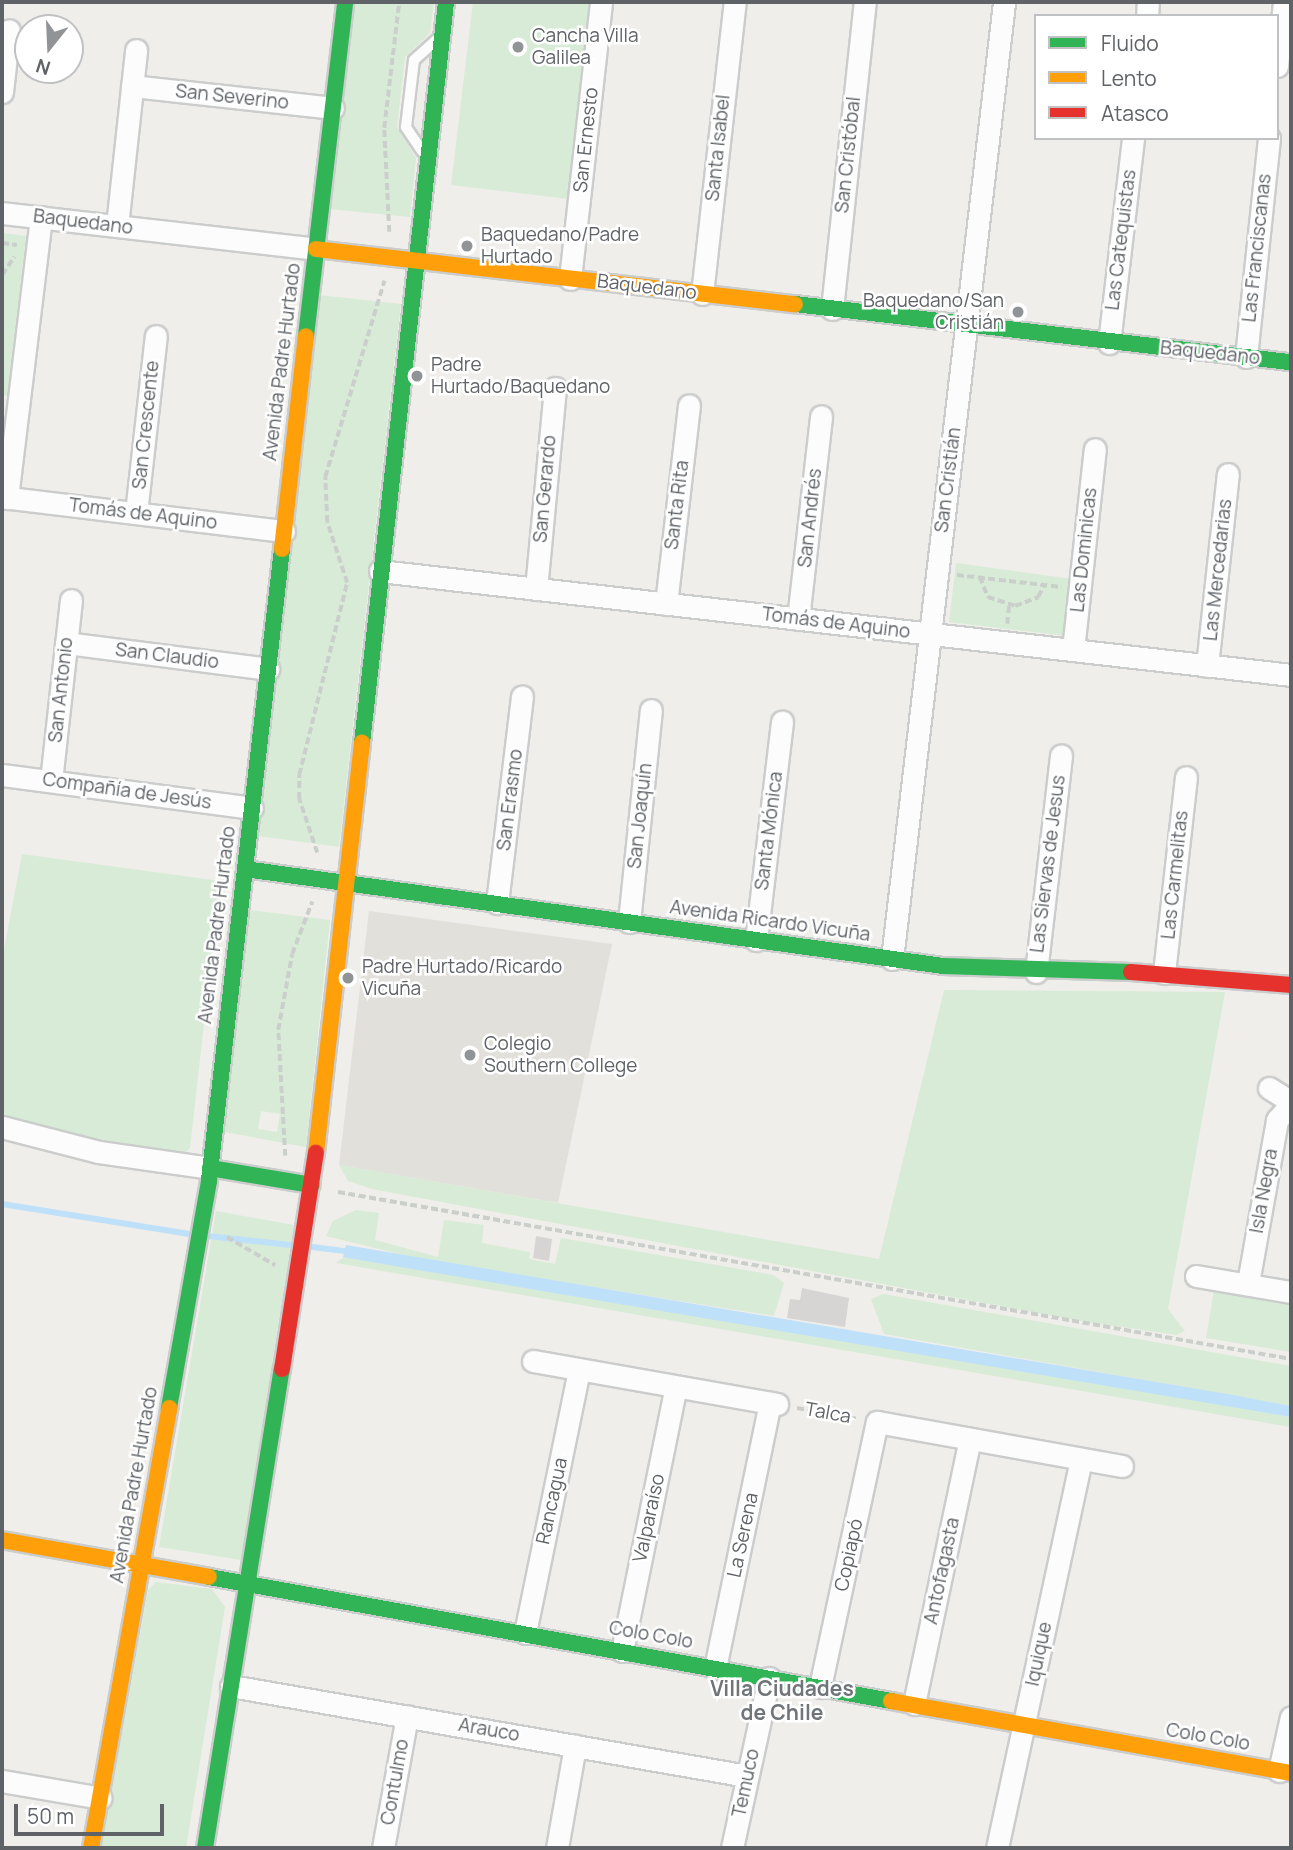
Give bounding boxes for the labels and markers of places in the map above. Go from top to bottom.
place label: Cancha Villa Galilea [532,25,638,69]
marker: Cancha Villa Galilea [510,39,526,55]
place label: Baquedano/Padre Hurtado [481,224,639,268]
marker: Baquedano/Padre Hurtado [459,238,475,254]
place label: Baquedano/San Cristián [863,290,1004,334]
marker: Baquedano/San Cristián [1010,304,1026,320]
place label: Padre Hurtado/Baquedano [431,354,610,398]
marker: Padre Hurtado/Baquedano [409,368,425,384]
place label: Padre Hurtado/Ricardo Vicuña [362,956,562,1000]
marker: Padre Hurtado/Ricardo Vicuña [340,970,356,986]
place label: Colegio Southern College [484,1033,637,1077]
marker: Colegio Southern College [462,1047,478,1063]

